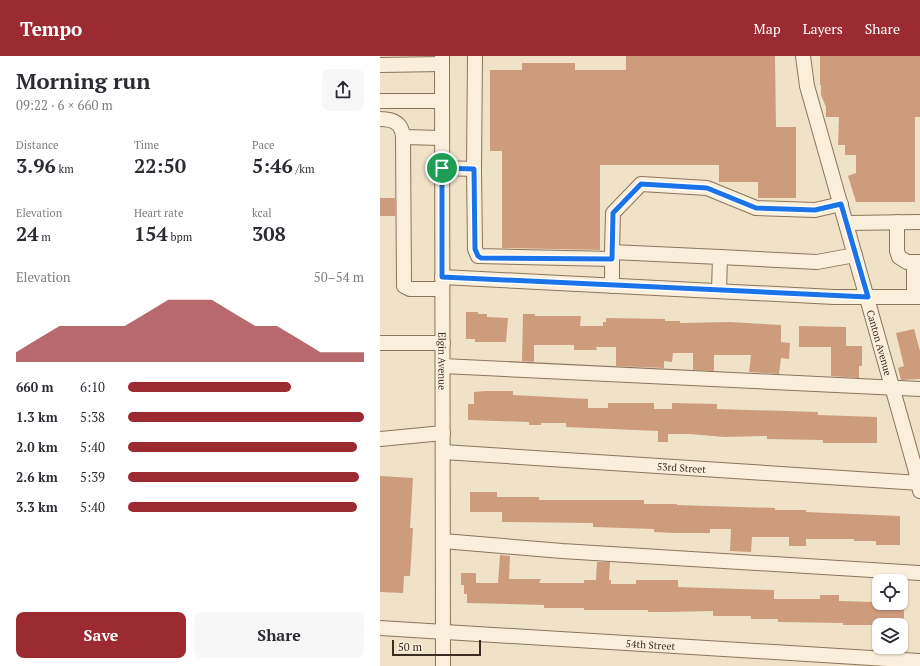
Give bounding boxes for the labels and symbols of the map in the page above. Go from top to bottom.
pin [425,151,459,185]
street label: Canton Avenue [864,308,895,377]
street label: Elgin Avenue [436,332,449,390]
street label: 53rd Street [657,459,707,476]
street label: 54th Street [625,637,676,653]
scale bar [392,638,481,657]

